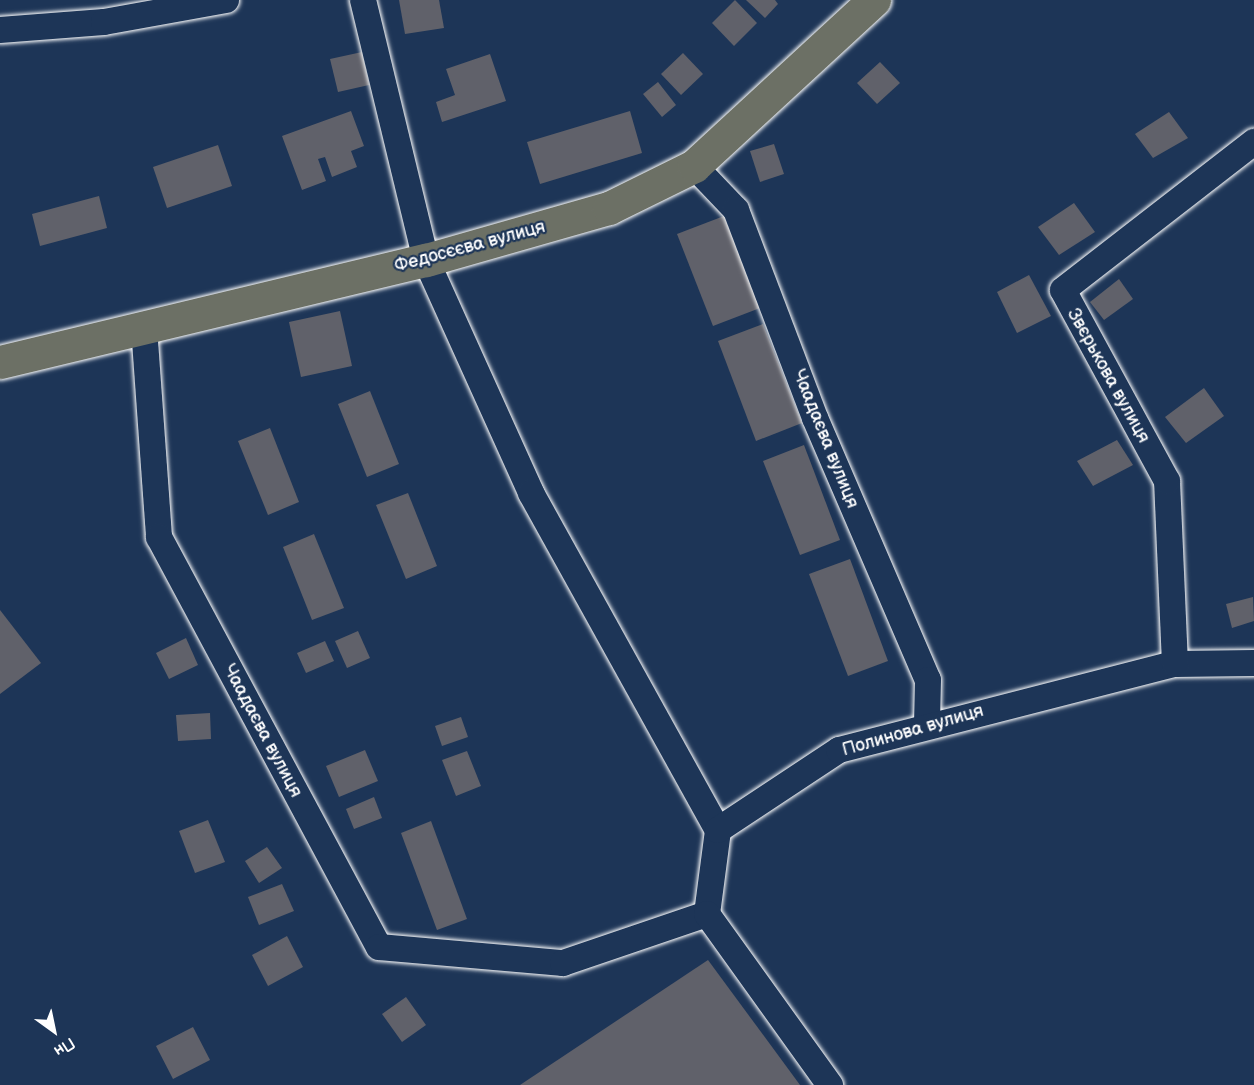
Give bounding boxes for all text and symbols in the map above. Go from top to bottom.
street label: Федосєєва вулиця [392,216,548,278]
street label: Звєрькова вулиця [1062,305,1154,447]
street label: Чаадаєва вулиця [787,366,863,512]
street label: Чаадаєва вулиця [218,661,306,801]
street label: Полинова вулиця [840,700,986,762]
north arrow [24,1001,84,1061]
text: Пн [50,1033,78,1060]

